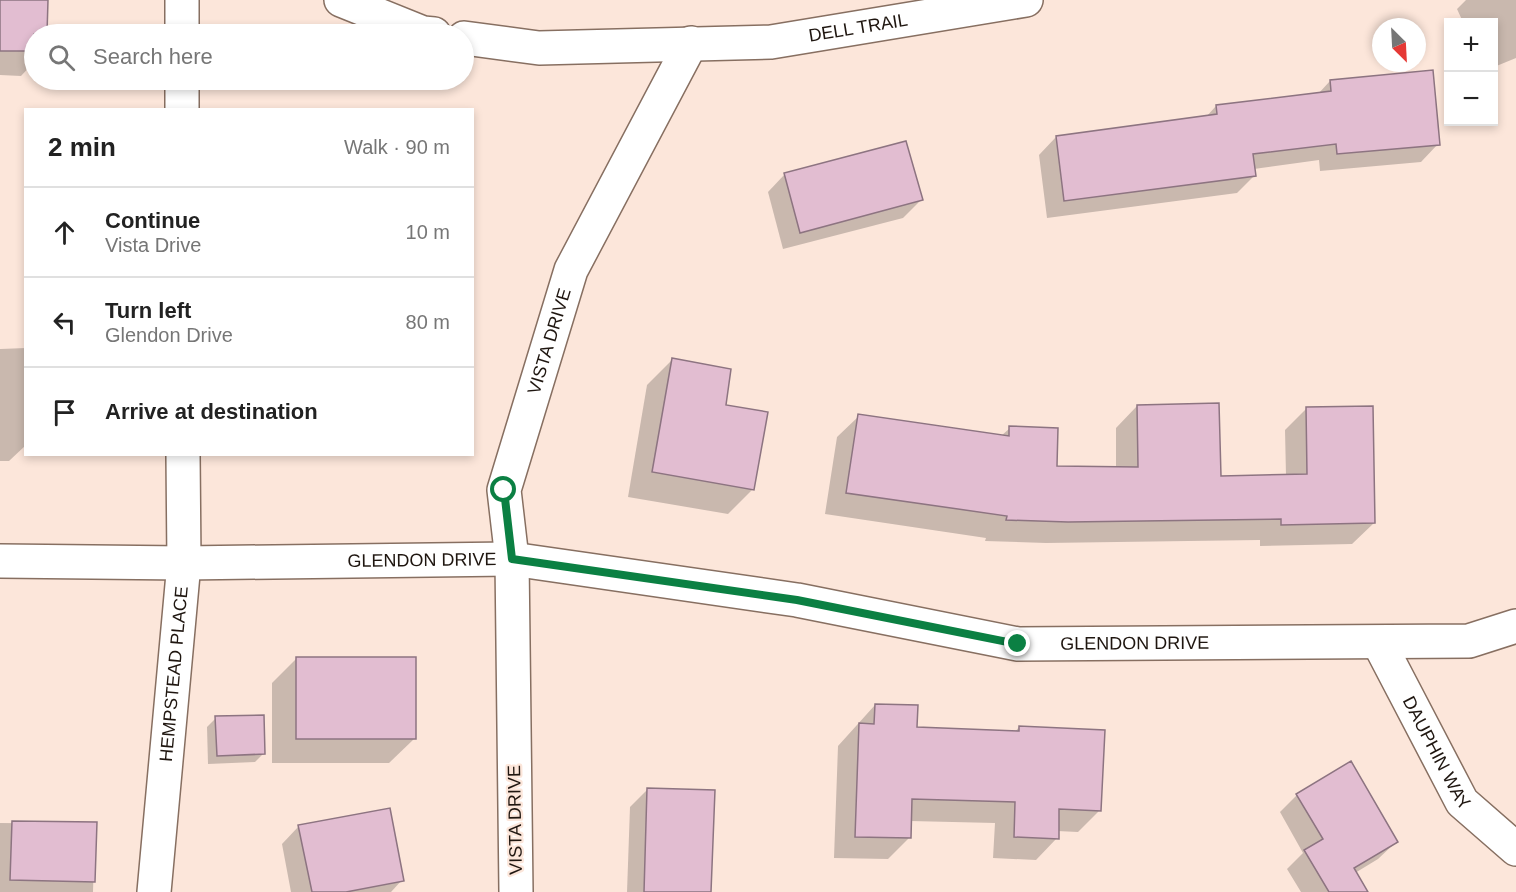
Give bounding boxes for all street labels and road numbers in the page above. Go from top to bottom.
street label: DELL TRAIL [807,10,909,46]
street label: VISTA DRIVE [524,286,575,397]
street label: GLENDON DRIVE [347,549,497,571]
street label: HEMPSTEAD PLACE [156,585,192,763]
street label: GLENDON DRIVE [1060,633,1209,654]
street label: DAUPHIN WAY [1399,693,1474,814]
street label: VISTA DRIVE [504,765,526,875]

